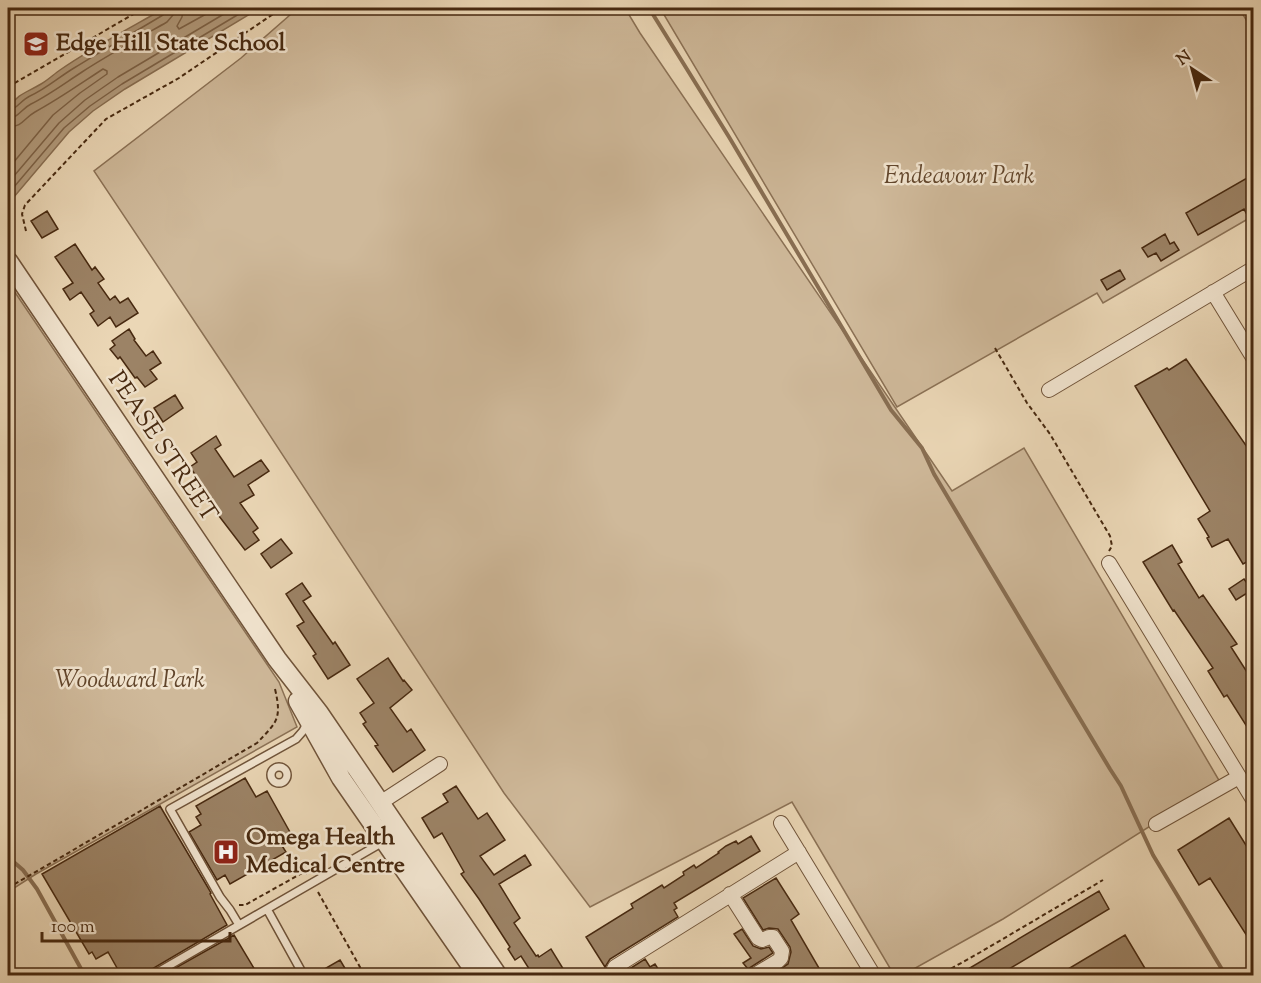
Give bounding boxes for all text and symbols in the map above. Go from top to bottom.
place label: Edge Hill State School [56,27,286,61]
school or university icon: Edge Hill State School [21,29,51,59]
north arrow [1162,39,1222,99]
text: N [1173,46,1197,72]
park label: Endeavour Park [884,160,1034,194]
street label: PEASE STREET [99,365,225,529]
park label: Woodward Park [55,664,205,698]
place label: Omega Health Medical Centre [246,821,405,883]
hospital icon: Omega Health Medical Centre [211,837,241,867]
scale bar [42,905,230,943]
text: 100 m [51,915,95,941]

